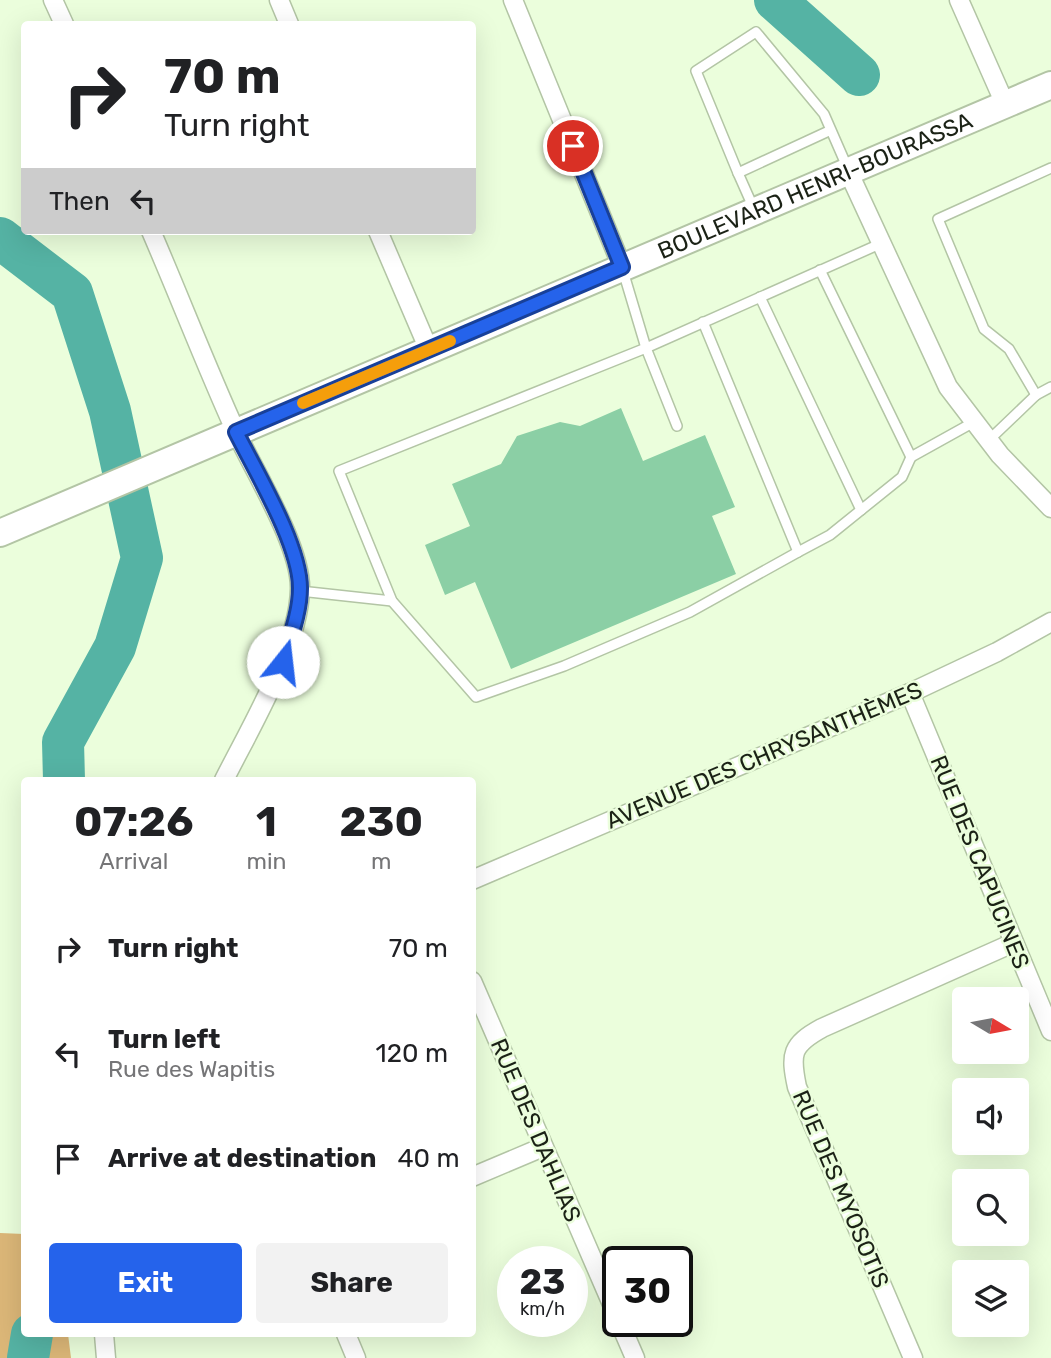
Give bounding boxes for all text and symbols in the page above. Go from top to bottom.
text: 70 m [164,47,281,105]
icon: right [49,49,140,140]
text: Turn right [164,106,309,144]
street label: BOULEVARD HENRI-BOURASSA [653,106,977,265]
pin [543,116,603,176]
icon: arrive [554,127,592,165]
icon: left [124,182,162,220]
text: Then [49,186,110,217]
position arrow [246,625,320,699]
street label: AVENUE DES CHRYSANTHÈMES [602,676,926,834]
street label: RUE DES CAPUCINES [924,751,1036,973]
text: 07:26 [74,797,194,847]
text: 1 [256,797,277,847]
text: 230 [339,797,423,847]
text: Arrival [99,847,168,875]
text: min [247,847,286,875]
text: m [371,847,391,875]
icon: right [49,930,87,968]
text: Turn right [108,933,238,964]
text: 70 m [389,933,448,964]
north arrow [952,987,1029,1064]
map controls [952,987,1029,1337]
text: Turn left [108,1024,220,1055]
street label: RUE DES DAHLIAS [485,1034,587,1226]
icon: left [49,1035,87,1073]
text: 120 m [376,1038,448,1069]
text: Rue des Wapitis [108,1055,275,1083]
button: sound [952,1078,1029,1155]
street label: RUE DES MYOSOTIS [787,1086,895,1292]
icon: arrive [49,1140,87,1178]
text: Arrive at destination [108,1143,376,1174]
text: 40 m [397,1143,460,1174]
button: search [952,1169,1029,1246]
button: Exit [49,1243,242,1323]
button: Share [256,1243,448,1323]
speed limit sign: 30 [602,1246,693,1337]
button: layers [952,1260,1029,1337]
text: 23 [520,1261,565,1303]
text: km/h [520,1298,565,1320]

